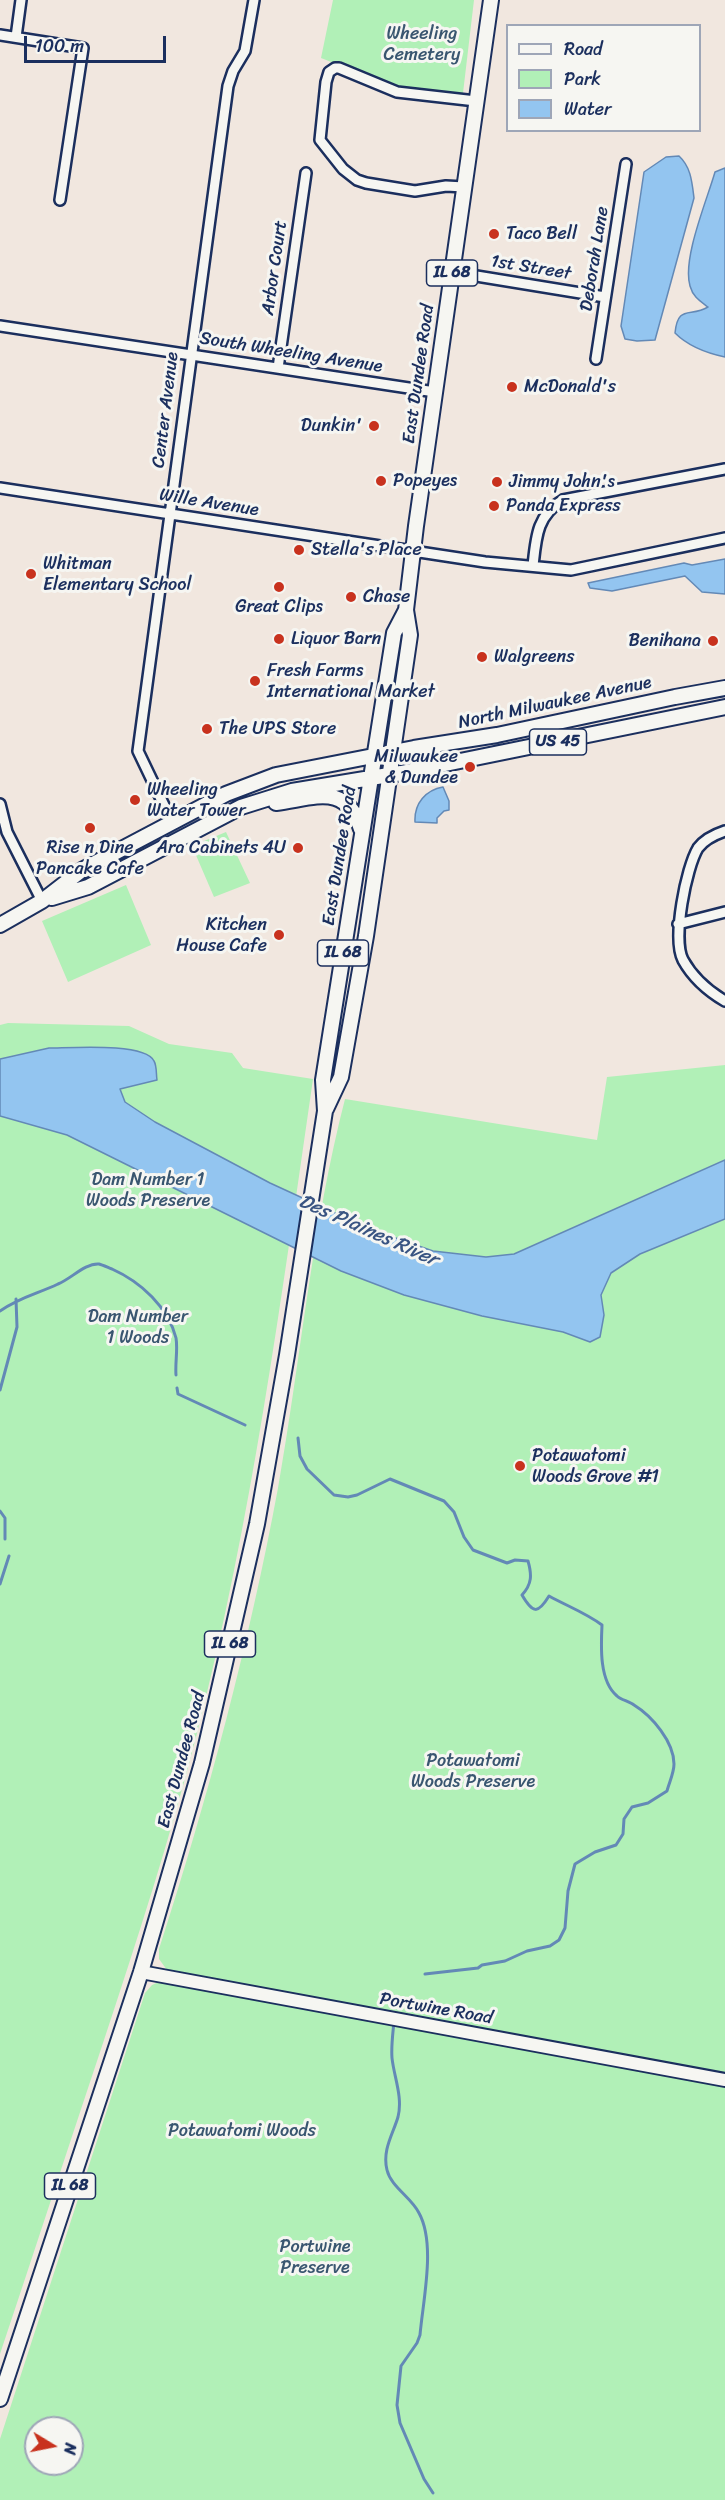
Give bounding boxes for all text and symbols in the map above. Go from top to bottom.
park label: Wheeling Cemetery [384,23,460,66]
scale bar [27,24,170,62]
legend [506,24,701,132]
text: 100 m [35,30,84,62]
text: Road [564,33,603,65]
text: Park [564,63,601,95]
text: Water [564,93,611,125]
street label: Deborah Lane [576,205,614,313]
street label: Arbor Court [258,219,292,317]
place label: Taco Bell [506,223,577,245]
marker: Taco Bell [487,227,501,241]
street label: 1st Street [489,251,573,285]
road number: IL 68 [426,260,478,286]
street label: East Dundee Road [399,303,439,445]
street label: South Wheeling Avenue [198,328,384,378]
street label: Center Avenue [148,351,184,469]
place label: McDonald's [524,376,616,398]
marker: McDonald's [505,380,519,394]
place label: Dunkin' [301,415,362,437]
marker: Dunkin' [367,419,381,433]
place label: Popeyes [393,470,457,492]
place label: Jimmy John's [509,471,615,493]
marker: Popeyes [374,474,388,488]
marker: Jimmy John's [490,475,504,489]
street label: Wille Avenue [158,484,260,522]
place label: Panda Express [506,495,621,517]
marker: Panda Express [487,499,501,513]
place label: Stella's Place [311,539,422,561]
marker: Stella's Place [292,543,306,557]
place label: Whitman Elementary School [43,553,192,596]
marker: Whitman Elementary School [24,567,38,581]
marker: Great Clips [272,580,286,594]
place label: Chase [363,586,410,608]
marker: Chase [344,590,358,604]
place label: Great Clips [235,596,323,618]
place label: Liquor Barn [291,628,381,650]
place label: Benihana [628,630,701,652]
marker: Liquor Barn [272,632,286,646]
marker: Benihana [706,634,720,648]
place label: Walgreens [494,646,574,668]
marker: Walgreens [475,650,489,664]
place label: Fresh Farms International Market [267,660,435,702]
street label: North Milwaukee Avenue [456,672,654,734]
marker: Fresh Farms International Market [248,674,262,688]
place label: The UPS Store [219,718,336,740]
marker: The UPS Store [200,722,214,736]
road number: US 45 [530,729,586,755]
place label: Milwaukee & Dundee [374,746,458,789]
marker: Milwaukee & Dundee [463,760,477,774]
place label: Wheeling Water Tower [147,779,246,822]
street label: East Dundee Road [318,785,362,927]
marker: Wheeling Water Tower [128,793,142,807]
marker: Rise n Dine Pancake Cafe [83,821,97,835]
place label: Rise n Dine Pancake Cafe [36,837,144,880]
place label: Ara Cabinets 4U [156,837,286,859]
marker: Ara Cabinets 4U [291,841,305,855]
place label: Kitchen House Cafe [176,914,267,956]
marker: Kitchen House Cafe [272,928,286,942]
road number: IL 68 [318,940,368,966]
park label: Dam Number 1 Woods Preserve [86,1169,210,1212]
water label: Des Plaines River [295,1190,441,1272]
park label: Dam Number 1 Woods [88,1306,188,1348]
place label: Potawatomi Woods Grove #1 [532,1445,659,1488]
marker: Potawatomi Woods Grove #1 [513,1459,527,1473]
road number: IL 68 [204,1631,256,1657]
street label: East Dundee Road [153,1689,211,1831]
park label: Potawatomi Woods Preserve [411,1750,535,1792]
street label: Portwine Road [378,1988,494,2030]
park label: Potawatomi Woods [168,2120,316,2142]
road number: IL 68 [44,2173,96,2199]
park label: Portwine Preserve [279,2236,351,2278]
north arrow [24,2416,84,2476]
text: N [55,2441,85,2457]

